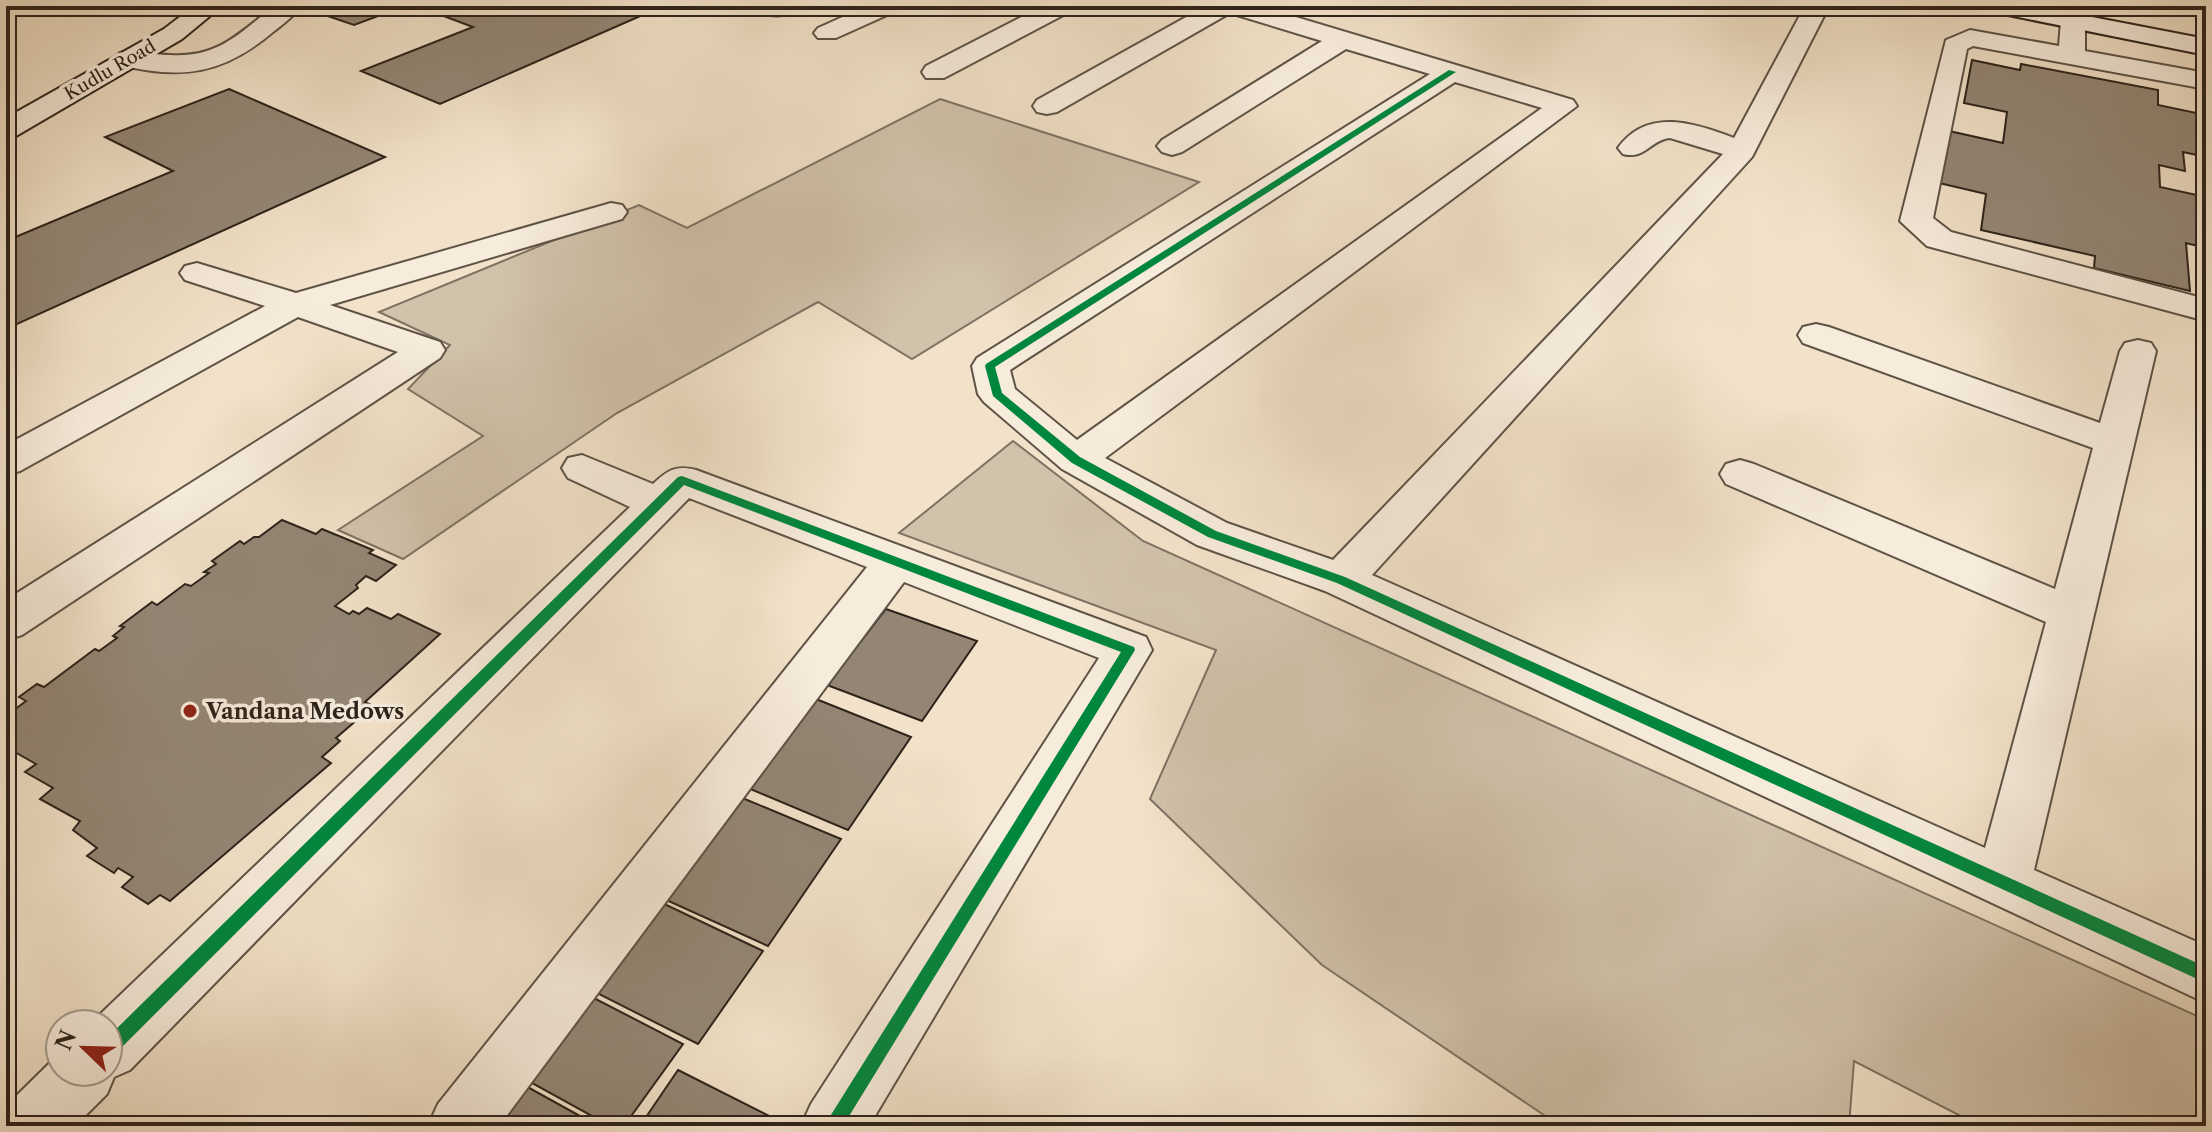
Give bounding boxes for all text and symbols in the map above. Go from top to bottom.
street label: Kudlu Road [60,35,160,105]
place label: Vandana Medows [205,698,404,725]
marker: Vandana Medows [181,702,199,720]
north arrow [44,1008,124,1088]
text: N [50,1026,82,1054]

